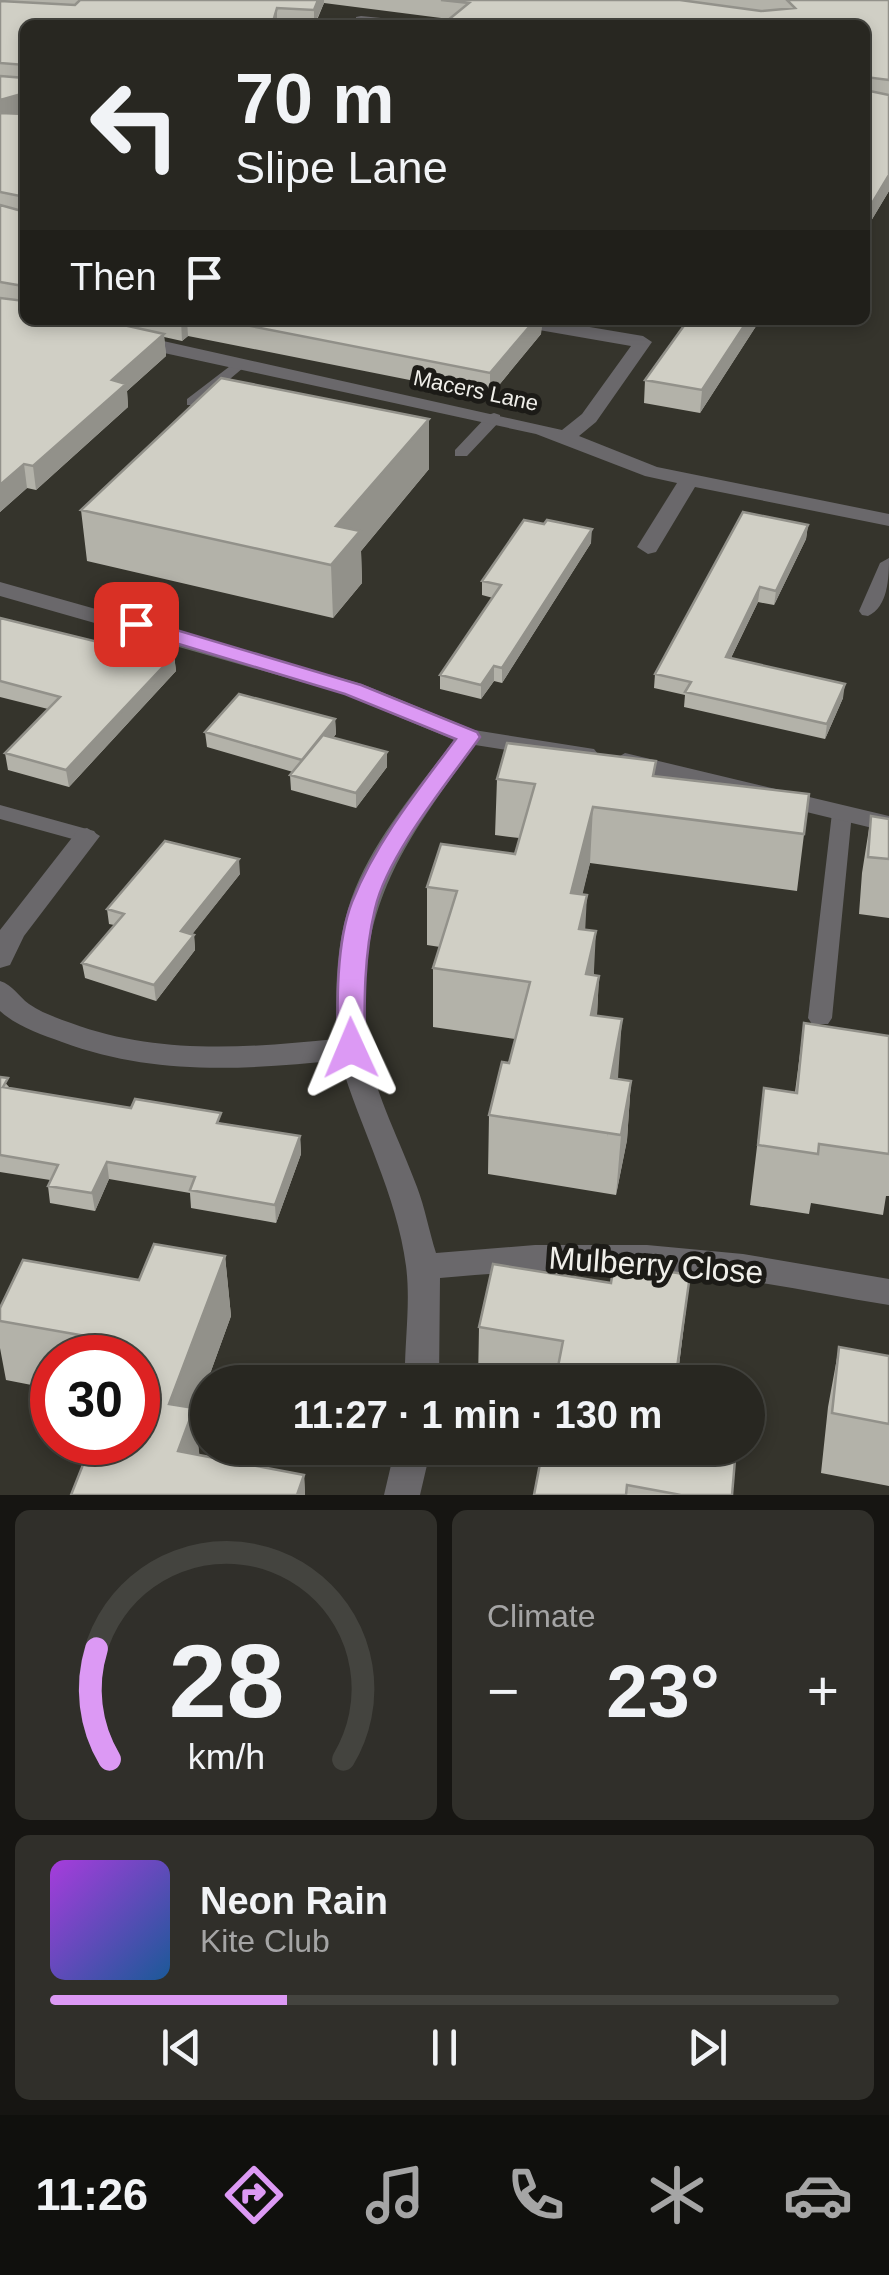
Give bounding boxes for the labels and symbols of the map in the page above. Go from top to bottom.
street label: Macers Lane [411,365,541,416]
pin [94,582,179,667]
position arrow [299,996,403,1100]
street label: Mulberry Close [547,1240,765,1290]
speed limit sign: 30 [30,1335,160,1465]

